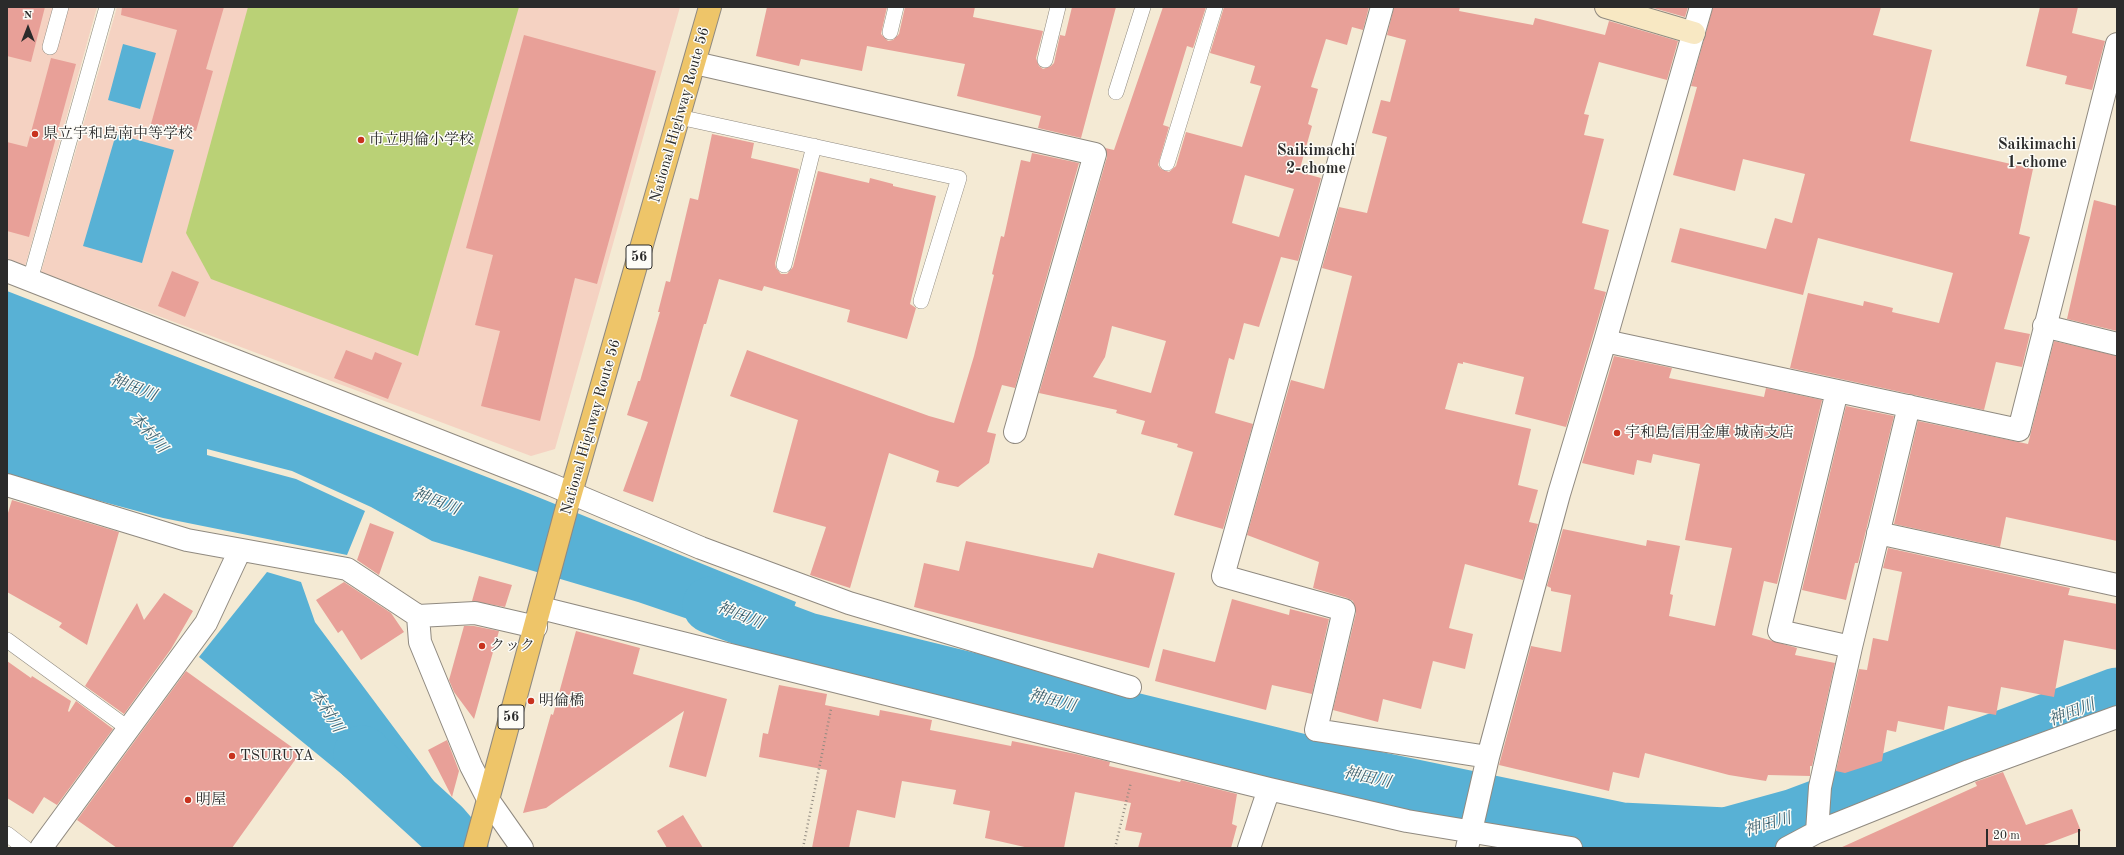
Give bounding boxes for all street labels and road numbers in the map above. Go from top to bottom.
street label: National Highway Route 56 [646,25,714,205]
road number: 56 [626,245,652,269]
street label: National Highway Route 56 [557,337,625,517]
road number: 56 [498,705,524,729]

